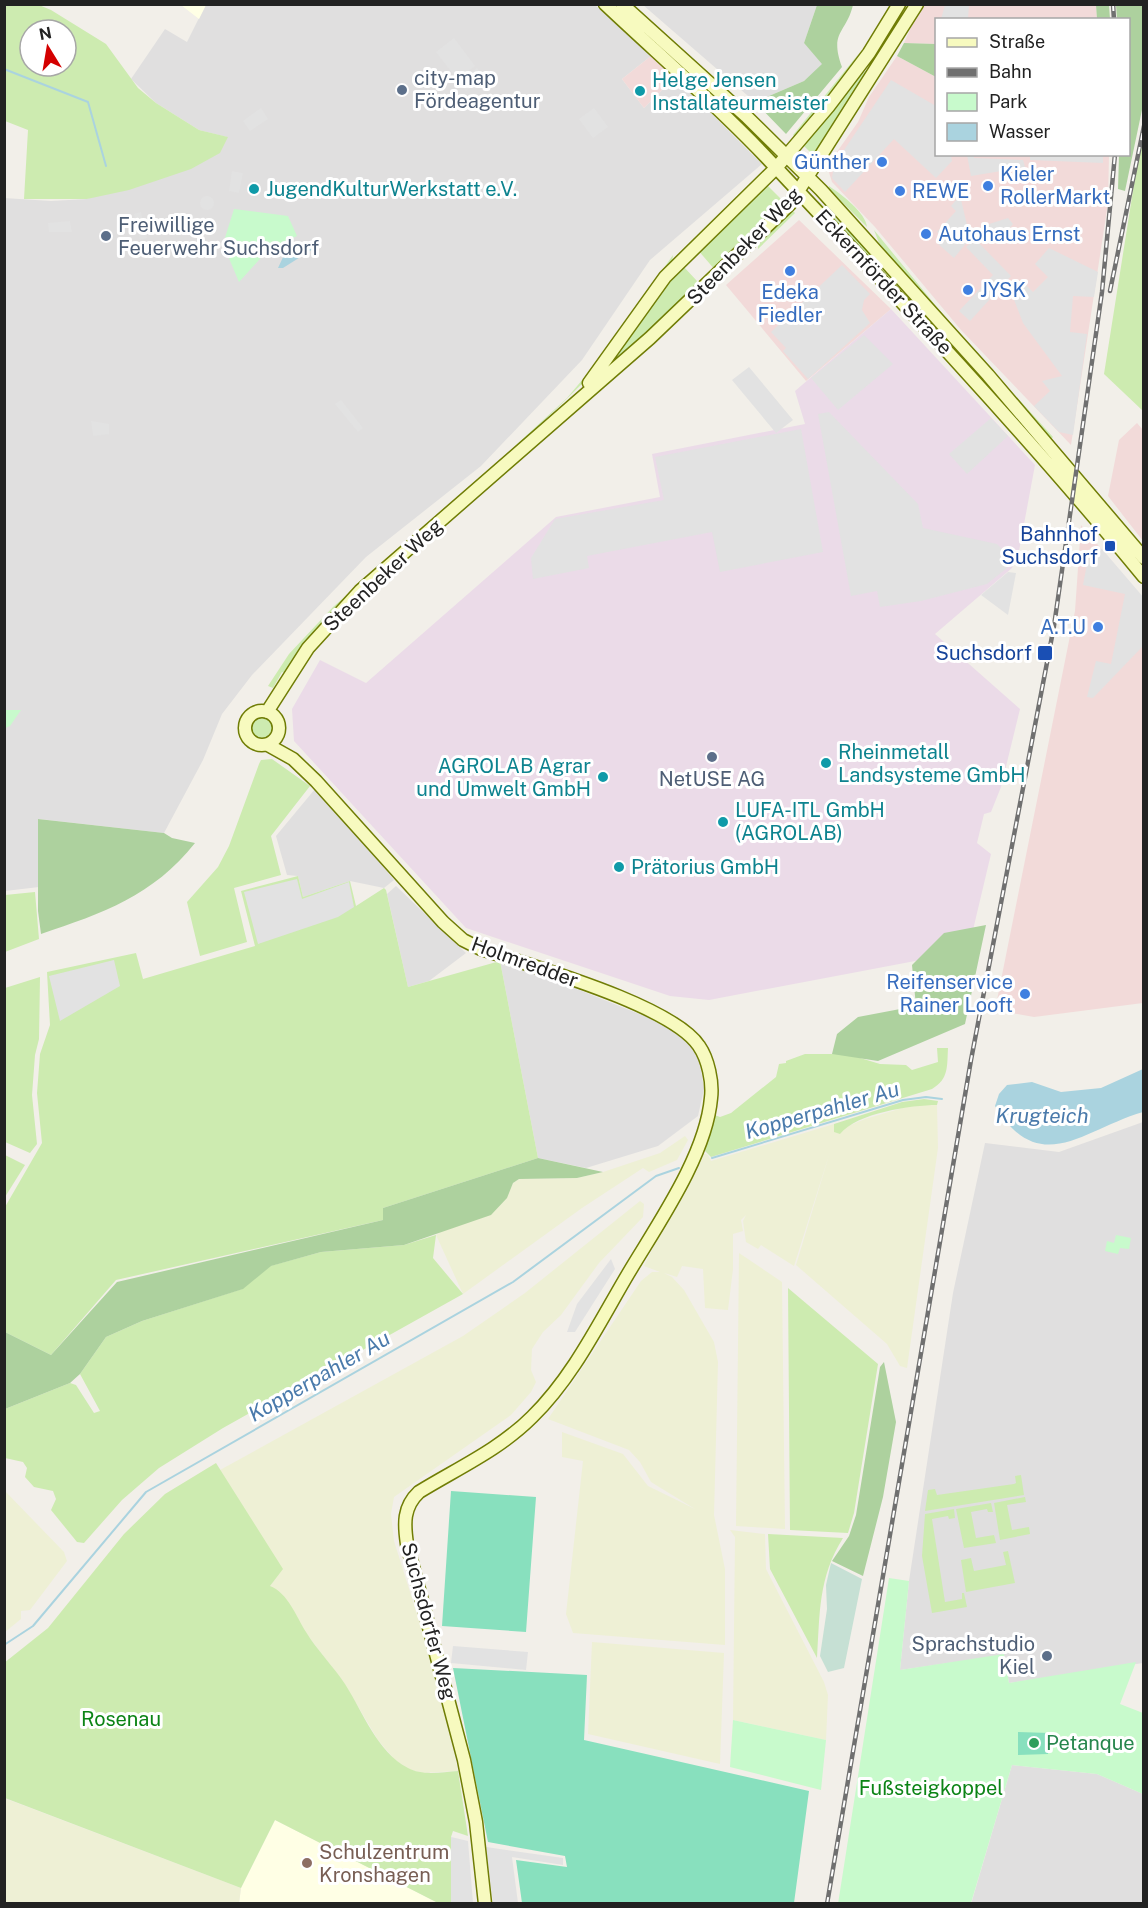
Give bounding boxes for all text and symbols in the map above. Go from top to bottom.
north arrow [18,18,78,78]
legend [935,18,1130,156]
text: N [37,23,53,44]
text: Straße [989,31,1045,52]
text: Bahn [989,61,1032,82]
place label: city-map Fördeagentur [414,66,541,113]
place label: Helge Jensen Installateurmeister [652,68,829,115]
marker: city-map Fördeagentur [395,83,409,97]
marker: Helge Jensen Installateurmeister [633,84,647,98]
text: Park [989,91,1027,112]
text: Wasser [989,121,1051,142]
place label: Günther [794,150,870,174]
marker: Günther [875,155,889,169]
place label: Kieler RollerMarkt [1000,162,1110,209]
place label: JugendKulturWerkstatt e.V. [266,177,517,201]
place label: REWE [912,179,970,203]
marker: Kieler RollerMarkt [981,179,995,193]
marker: JugendKulturWerkstatt e.V. [247,182,261,196]
street label: Steenbeker Weg [682,182,806,310]
marker: REWE [893,184,907,198]
street label: Eckernförder Straße [811,205,957,359]
place label: Freiwillige Feuerwehr Suchsdorf [118,213,319,260]
place label: Autohaus Ernst [938,222,1081,246]
marker: Autohaus Ernst [919,227,933,241]
marker: Freiwillige Feuerwehr Suchsdorf [99,229,113,243]
marker: Edeka Fiedler [783,264,797,278]
place label: JYSK [980,278,1026,302]
place label: Edeka Fiedler [758,280,823,327]
marker: JYSK [961,283,975,297]
street label: Steenbeker Weg [318,514,448,636]
place label: Bahnhof Suchsdorf [1002,522,1098,569]
marker: Bahnhof Suchsdorf [1103,539,1117,553]
place label: A.T.U [1040,615,1086,639]
marker: A.T.U [1091,620,1105,634]
place label: Suchsdorf [936,641,1032,665]
marker: Suchsdorf [1036,644,1054,662]
place label: Rheinmetall Landsysteme GmbH [838,740,1026,787]
marker: NetUSE AG [705,750,719,764]
place label: AGROLAB Agrar und Umwelt GmbH [416,754,591,801]
marker: Rheinmetall Landsysteme GmbH [819,756,833,770]
place label: NetUSE AG [659,767,765,791]
marker: AGROLAB Agrar und Umwelt GmbH [596,770,610,784]
place label: LUFA-ITL GmbH (AGROLAB) [735,798,885,845]
marker: LUFA-ITL GmbH (AGROLAB) [716,815,730,829]
place label: Prätorius GmbH [631,855,779,879]
marker: Prätorius GmbH [612,860,626,874]
street label: Holmredder [468,932,582,992]
place label: Reifenservice Rainer Looft [886,970,1013,1017]
marker: Reifenservice Rainer Looft [1018,987,1032,1001]
water label: Kopperpahler Au [742,1076,902,1144]
water label: Krugteich [995,1103,1089,1128]
water label: Kopperpahler Au [244,1325,394,1427]
street label: Suchsdorfer Weg [396,1540,462,1702]
place label: Sprachstudio Kiel [912,1632,1035,1679]
marker: Sprachstudio Kiel [1040,1649,1054,1663]
park label: Rosenau [81,1707,161,1731]
place label: Petanque [1046,1731,1135,1755]
marker: Petanque [1027,1736,1041,1750]
park label: Fußsteigkoppel [859,1776,1003,1800]
place label: Schulzentrum Kronshagen [319,1840,449,1887]
marker: Schulzentrum Kronshagen [300,1856,314,1870]

